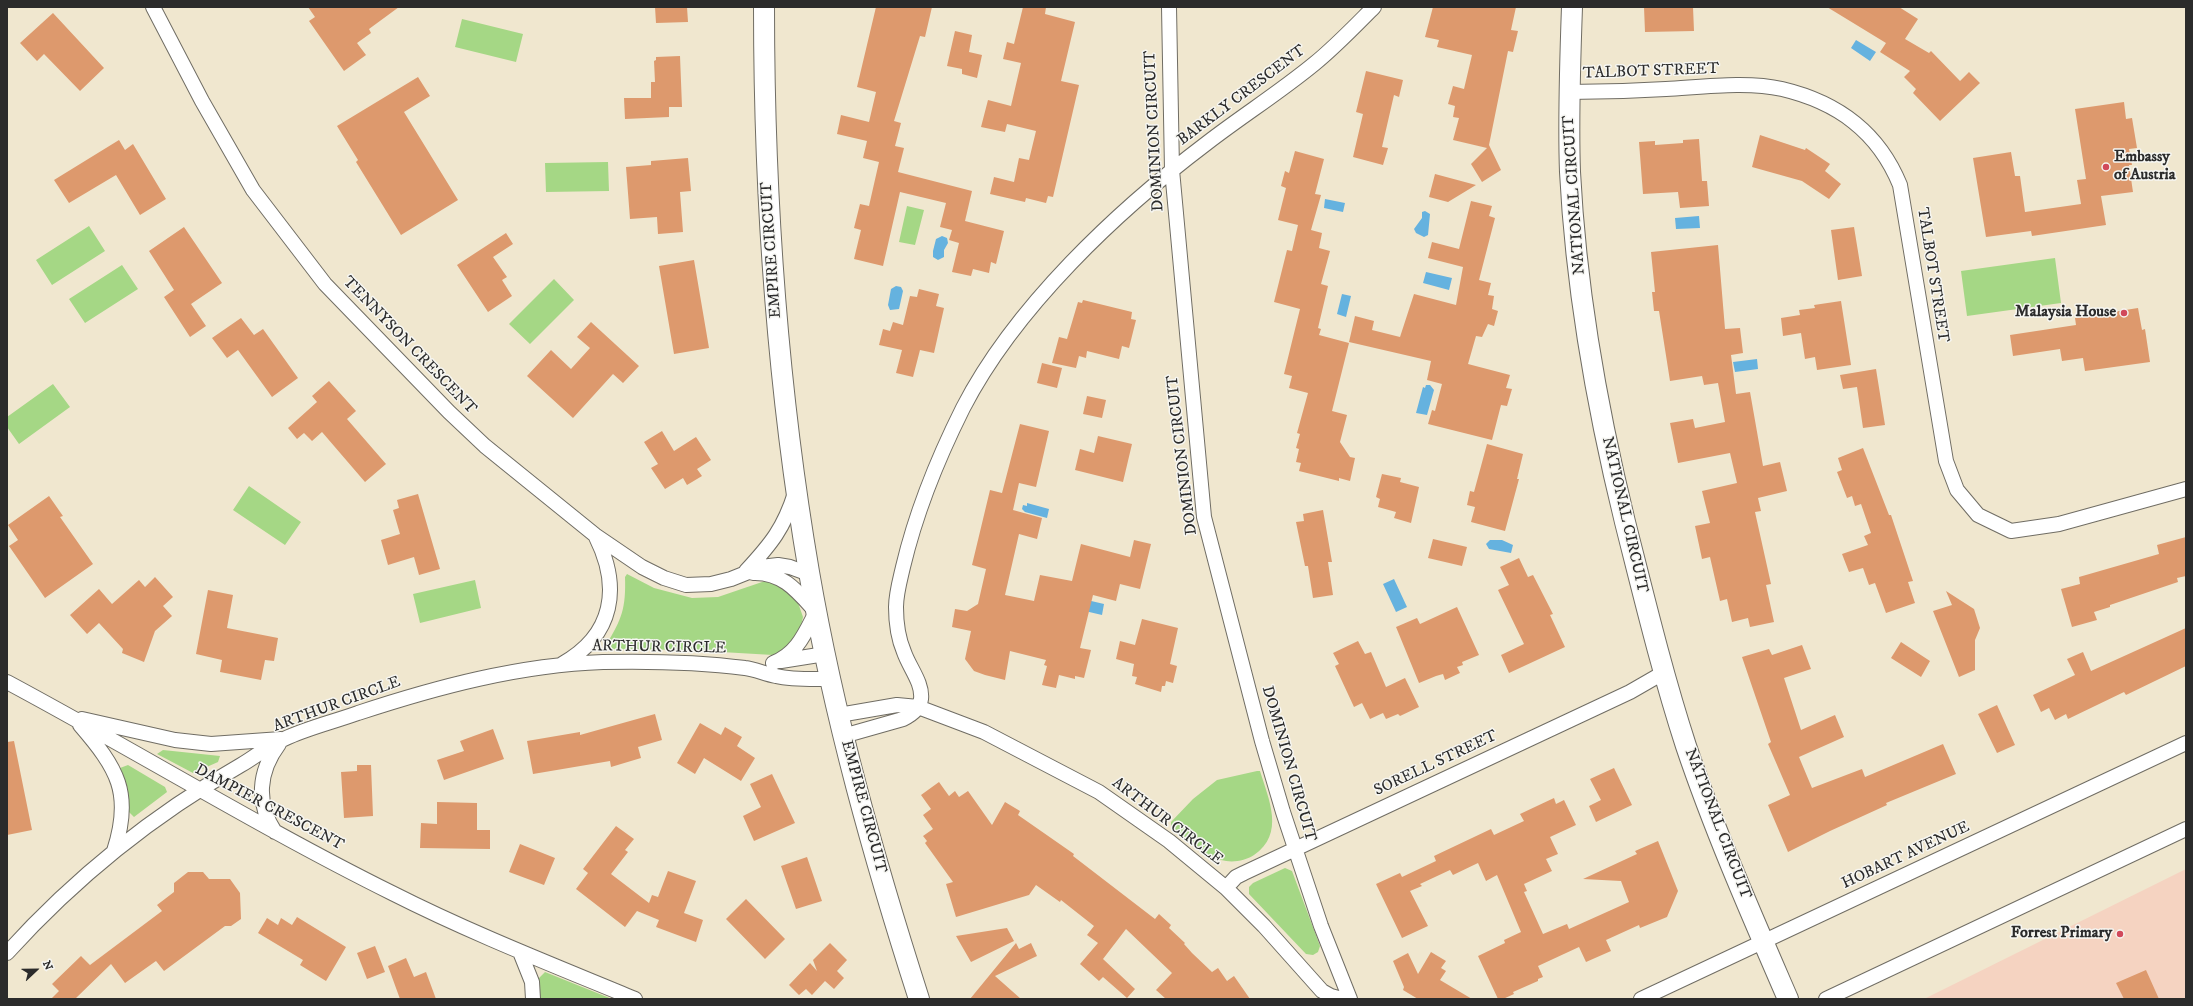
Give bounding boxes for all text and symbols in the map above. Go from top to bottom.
street label: BARKLY CRESCENT [1174,42,1310,150]
street label: DOMINION CIRCUIT [1141,50,1169,212]
street label: TALBOT STREET [1583,60,1719,84]
street label: NATIONAL CIRCUIT [1560,115,1590,275]
place label: Embassy of Austria [2114,148,2176,186]
marker: Embassy of Austria [2101,162,2111,172]
street label: EMPIRE CIRCUIT [758,181,786,319]
street label: TALBOT STREET [1912,206,1952,344]
street label: TENNYSON CRESCENT [338,273,480,419]
place label: Malaysia House [2015,303,2116,323]
marker: Malaysia House [2119,308,2129,318]
street label: DOMINION CIRCUIT [1164,374,1202,536]
street label: NATIONAL CIRCUIT [1597,435,1651,595]
street label: ARTHUR CIRCLE [592,637,726,659]
street label: ARTHUR CIRCLE [271,673,403,737]
street label: DOMINION CIRCUIT [1257,684,1319,844]
street label: SORELL STREET [1371,727,1501,801]
street label: EMPIRE CIRCUIT [836,738,890,876]
street label: NATIONAL CIRCUIT [1679,746,1755,902]
street label: DAMPIER CRESCENT [191,761,347,855]
street label: ARTHUR CIRCLE [1108,774,1226,870]
street label: HOBART AVENUE [1839,818,1973,894]
place label: Forrest Primary [2011,924,2112,944]
marker: Forrest Primary [2115,929,2125,939]
north arrow [16,950,56,990]
text: N [39,959,55,972]

